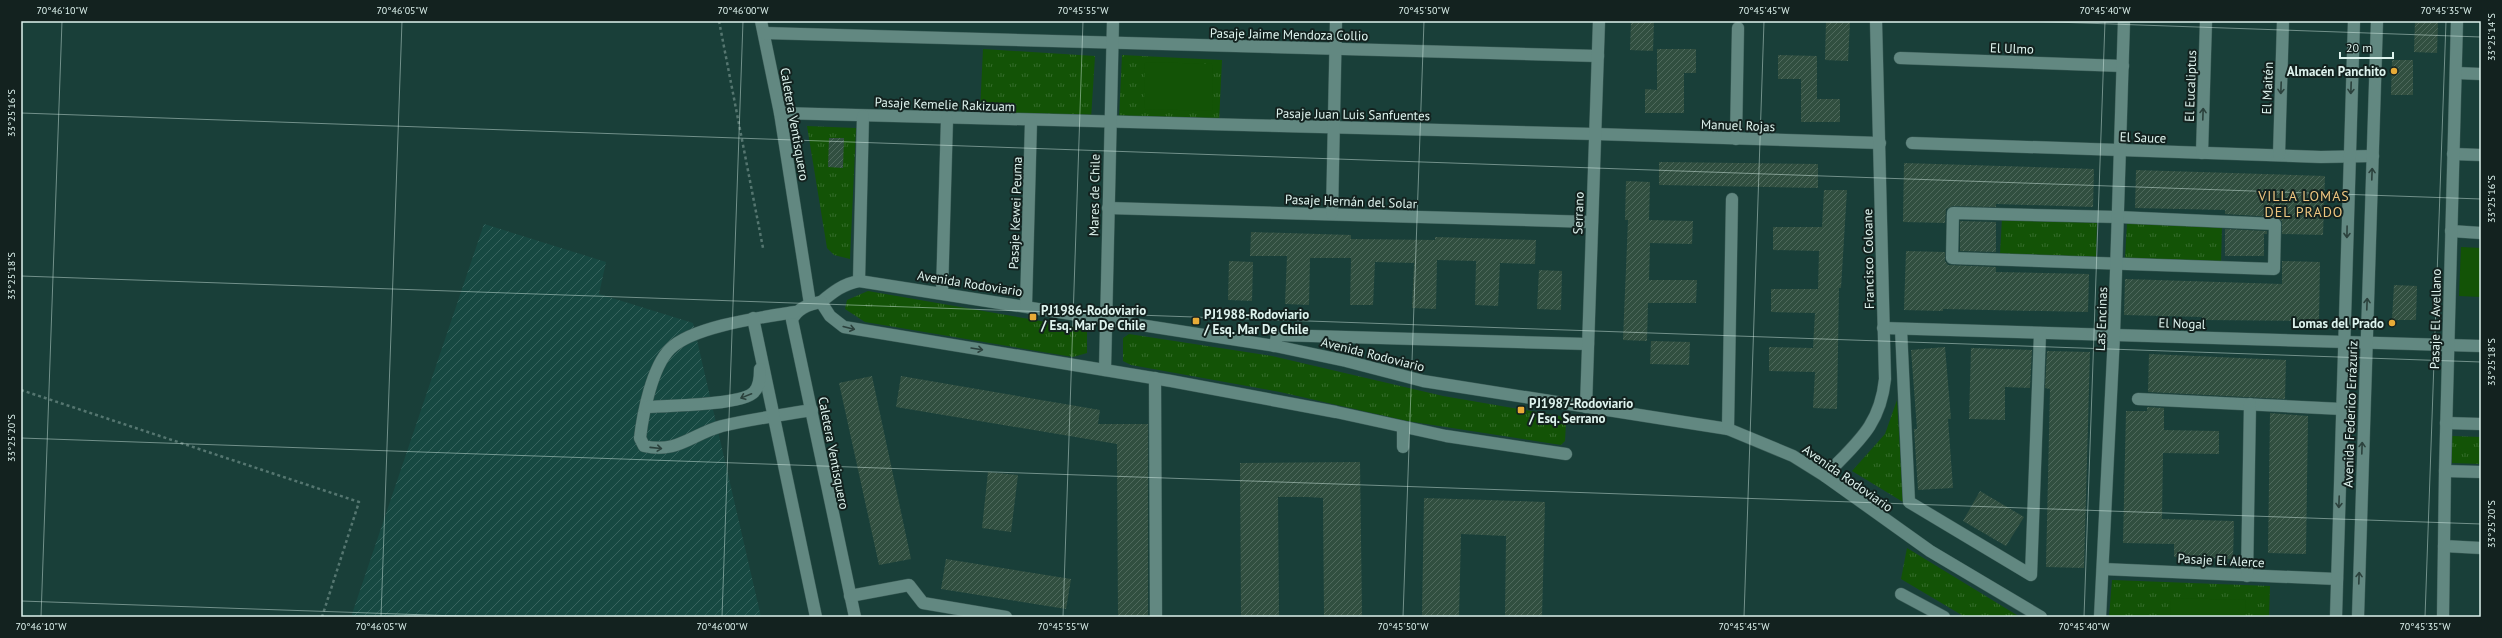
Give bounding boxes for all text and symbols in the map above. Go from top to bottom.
text: 70°46'10"W [36,4,88,17]
text: 70°46'05"W [376,4,428,17]
text: 70°46'00"W [717,4,769,17]
text: 70°45'55"W [1057,4,1109,17]
text: 70°45'50"W [1398,4,1450,17]
text: 70°45'45"W [1738,4,1790,17]
text: 70°45'40"W [2079,4,2131,17]
text: 70°45'35"W [2420,4,2472,17]
text: 33°25'14"S [2485,13,2498,61]
street label: Pasaje Jaime Mendoza Collio [1210,25,1368,44]
scale bar [2340,34,2393,60]
street label: El Ulmo [1990,39,2034,58]
text: 20 m [2346,40,2372,55]
street label: El Eucaliptus [2181,50,2200,122]
street label: El Maitén [2258,62,2277,115]
place label: Almacén Panchito [2287,63,2386,80]
street label: Caletera Ventisquero [776,66,813,182]
marker: Almacén Panchito [2389,66,2399,76]
one-way arrow [2278,81,2285,94]
one-way arrow [2348,81,2355,94]
text: 33°25'16"S [5,89,18,137]
street label: Pasaje Kemelie Rakizuam [874,94,1016,115]
street label: Pasaje Juan Luis Sanfuentes [1276,105,1430,124]
one-way arrow [2199,108,2207,121]
street label: Manuel Rojas [1701,116,1775,135]
street label: El Sauce [2119,128,2167,147]
street label: Mares de Chile [1085,154,1104,236]
street label: Pasaje Kewei Peuma [1005,156,1026,270]
one-way arrow [2368,168,2376,181]
text: 33°25'16"S [2485,175,2498,223]
district label: VILLA LOMAS DEL PRADO [2257,187,2350,221]
street label: Pasaje Hernán del Solar [1285,191,1418,212]
street label: Serrano [1569,191,1588,235]
street label: Francisco Coloane [1859,209,1878,309]
one-way arrow [2343,225,2351,238]
text: 33°25'18"S [5,252,18,300]
street label: Avenida Rodoviario [916,267,1024,300]
street label: Pasaje El Avellano [2426,269,2445,369]
street label: Las Encinas [2092,287,2111,351]
one-way arrow [2363,298,2371,311]
place label: PJ1986-Rodoviario / Esq. Mar De Chile [1040,302,1146,334]
place label: PJ1988-Rodoviario / Esq. Mar De Chile [1203,306,1309,338]
marker: PJ1986-Rodoviario / Esq. Mar De Chile [1028,312,1038,322]
street label: El Nogal [2158,314,2206,333]
place label: Lomas del Prado [2292,315,2384,332]
marker: PJ1988-Rodoviario / Esq. Mar De Chile [1191,316,1201,326]
marker: Lomas del Prado [2387,318,2397,328]
one-way arrow [842,324,855,332]
street label: Avenida Rodoviario [1319,333,1427,376]
text: 33°25'18"S [2485,338,2498,386]
street label: Avenida Federico Errázuriz [2339,340,2362,488]
one-way arrow [970,345,983,353]
one-way arrow [740,393,752,401]
street label: Caletera Ventisquero [814,395,853,511]
place label: PJ1987-Rodoviario / Esq. Serrano [1528,395,1633,427]
marker: PJ1987-Rodoviario / Esq. Serrano [1516,405,1526,415]
text: 33°25'20"S [5,414,18,462]
street label: Avenida Rodoviario [1799,441,1896,516]
one-way arrow [2359,442,2366,455]
one-way arrow [649,445,662,452]
one-way arrow [2335,495,2343,508]
text: 33°25'20"S [2485,500,2498,548]
street label: Pasaje El Alerce [2177,550,2265,571]
one-way arrow [2355,572,2362,585]
text: 70°46'10"W [15,620,67,633]
text: 70°46'05"W [355,620,407,633]
text: 70°46'00"W [696,620,748,633]
text: 70°45'55"W [1037,620,1089,633]
text: 70°45'50"W [1377,620,1429,633]
text: 70°45'45"W [1718,620,1770,633]
text: 70°45'40"W [2058,620,2110,633]
text: 70°45'35"W [2399,620,2451,633]

